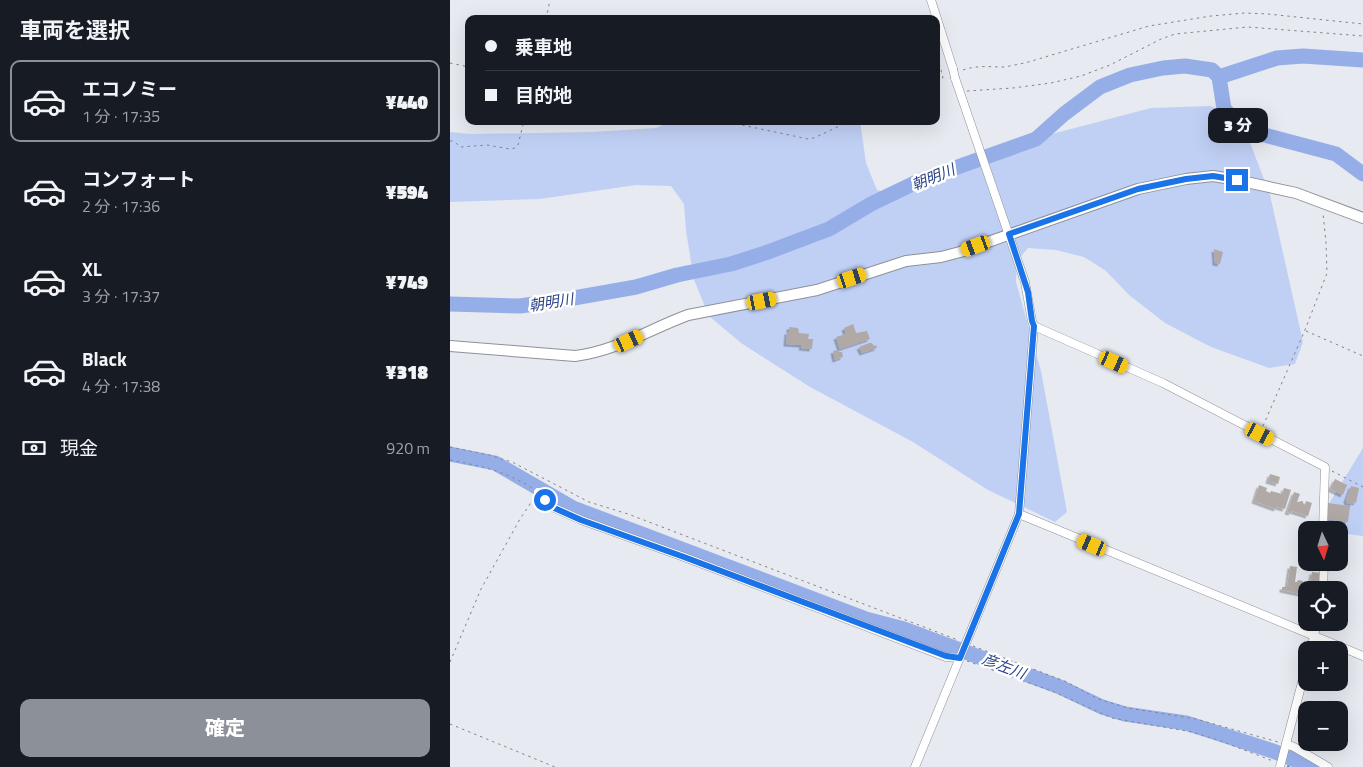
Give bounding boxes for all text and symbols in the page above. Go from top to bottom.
text: 車両を選択 [20,13,130,47]
text: 乗車地 [515,32,572,61]
text: エコノミー [82,74,177,103]
icon: car [22,79,67,124]
text: 目的地 [515,80,572,109]
text: ¥440 [386,87,428,116]
text: 1 分 · 17:35 [82,104,160,128]
callout: 3 分 [1207,108,1267,142]
text: 3 分 [1224,113,1252,137]
water label: 朝明川 [908,157,960,196]
text: コンフォート [82,164,195,193]
icon: car [22,169,67,214]
route end [1226,169,1248,191]
text: ¥594 [386,177,428,206]
text: 2 分 · 17:36 [82,194,160,218]
car [959,234,992,258]
text: XL [82,254,102,283]
icon: car [22,259,67,304]
car [835,266,868,290]
text: ¥749 [386,267,428,296]
text: 3 分 · 17:37 [82,284,160,308]
water label: 朝明川 [527,287,577,317]
car [745,291,778,311]
car [612,328,645,354]
text: Black [82,344,127,373]
icon: car [22,349,67,394]
car [1097,349,1130,375]
text: ¥318 [386,357,428,386]
text: 4 分 · 17:38 [82,374,160,398]
car [1243,421,1276,447]
text: 現金 [60,433,98,462]
icon: cash [20,434,48,462]
text: 920 m [386,436,430,460]
route start [534,489,556,511]
north arrow [1298,521,1348,571]
map controls [1298,521,1348,751]
car [1075,532,1108,558]
button: locate [1298,581,1348,631]
button: + [1298,641,1348,691]
water label: 彦左川 [979,647,1031,686]
button: 確定 [20,699,430,757]
button: − [1298,701,1348,751]

